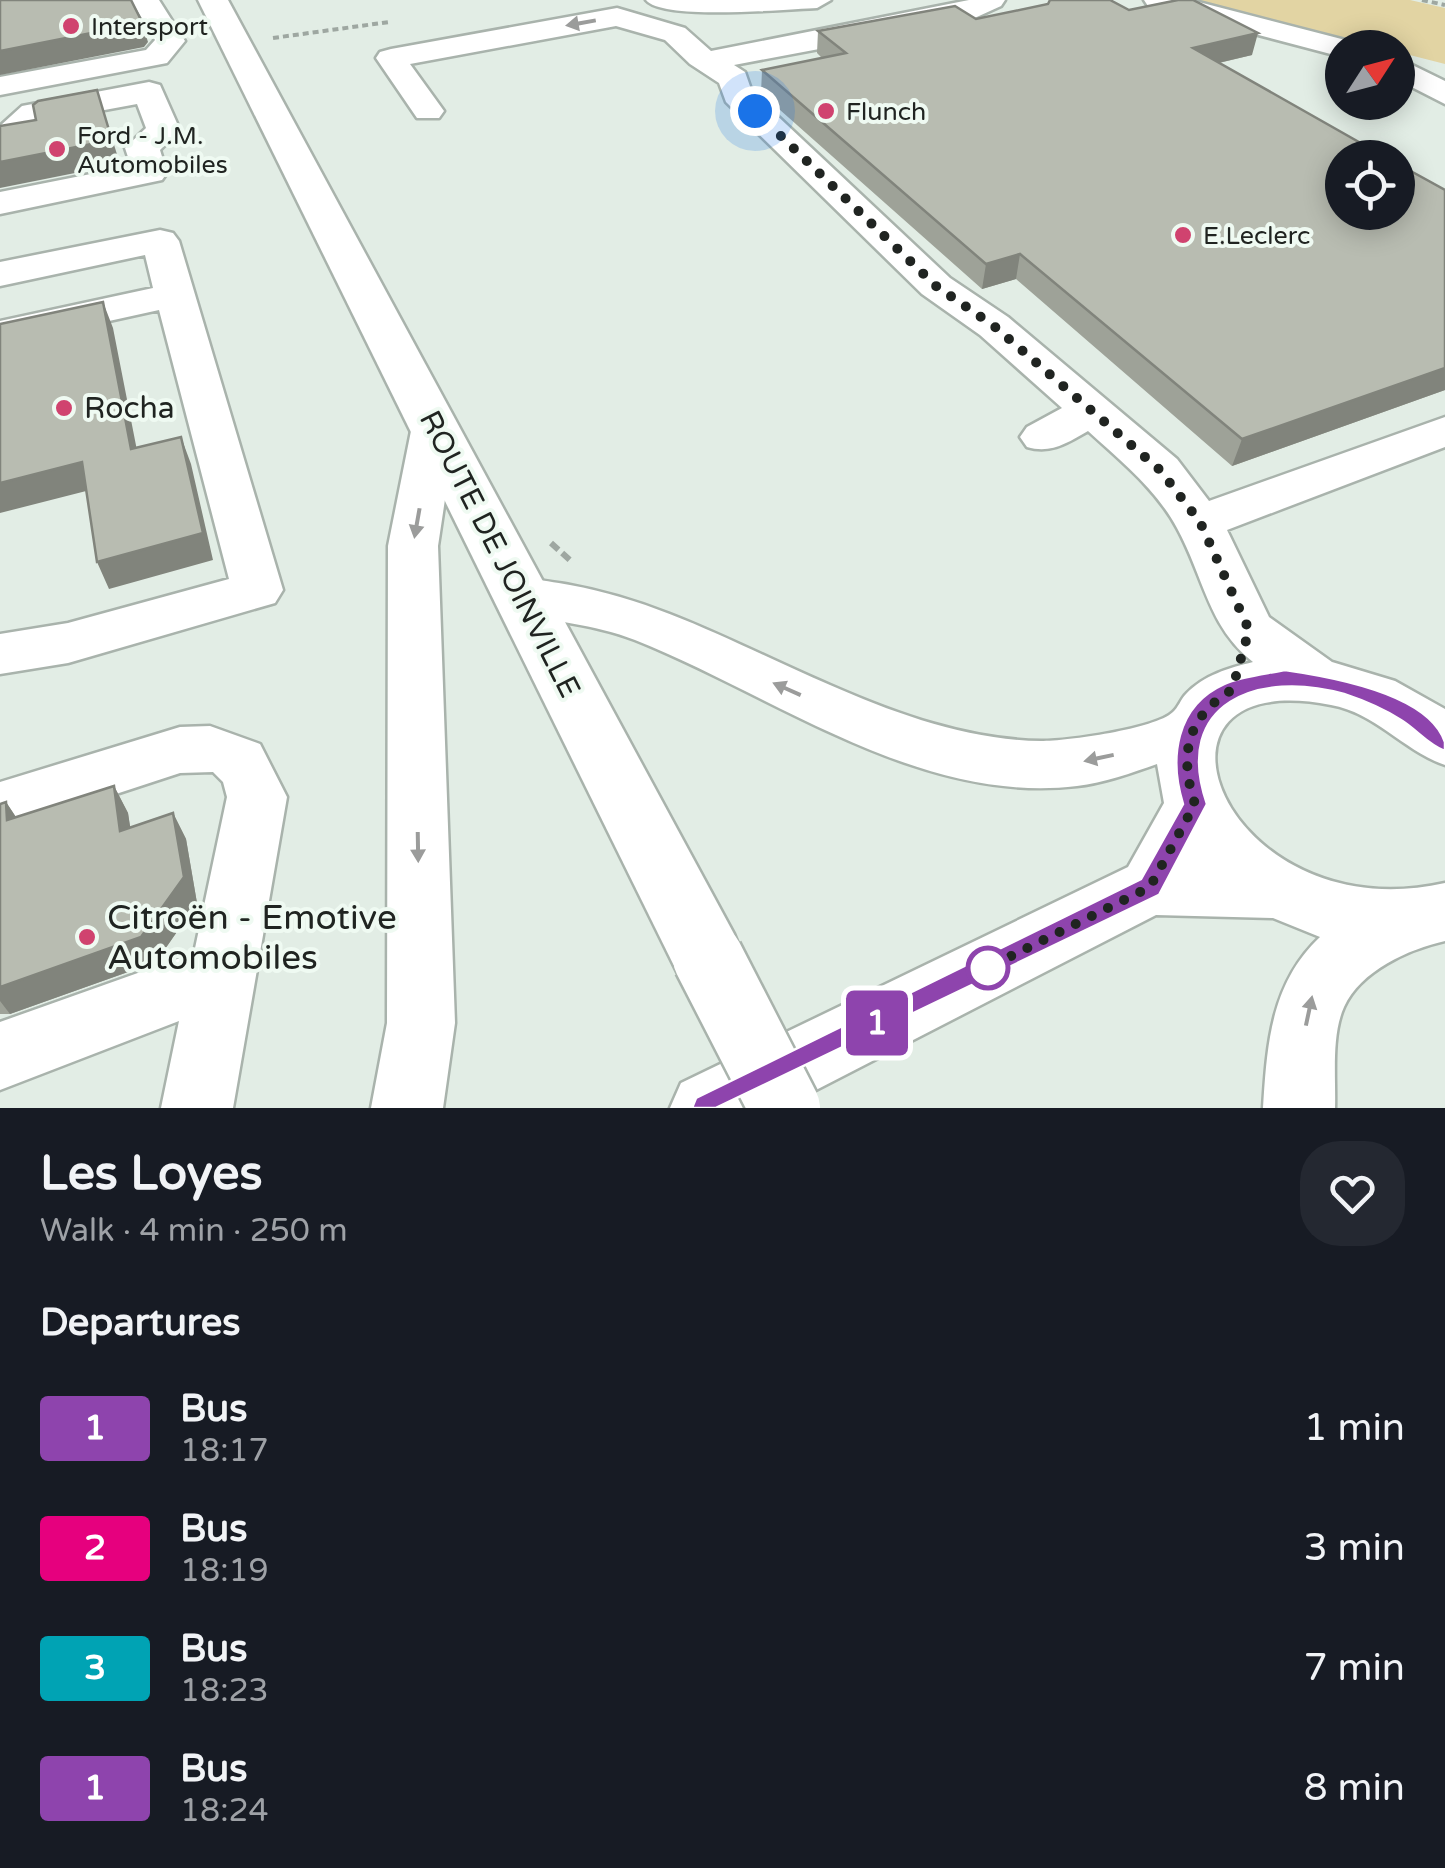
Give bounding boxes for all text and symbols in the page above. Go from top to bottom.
place label: Intersport [91,12,208,42]
marker: Intersport [60,15,82,37]
one-way arrow [565,16,596,32]
north arrow [1325,30,1415,120]
map controls [1325,30,1415,230]
your location [730,86,780,136]
place label: Flunch [846,97,926,127]
marker: Flunch [815,100,837,122]
place label: Ford - J.M. Automobiles [77,121,228,180]
marker: Ford - J.M. Automobiles [46,138,68,160]
button: locate [1325,140,1415,230]
place label: E.Leclerc [1203,221,1310,251]
marker: E.Leclerc [1172,224,1194,246]
place label: Rocha [84,390,175,427]
marker: Rocha [53,397,75,419]
street label: ROUTE DE JOINVILLE [411,405,588,704]
one-way arrow [409,507,424,539]
one-way arrow [772,681,802,697]
one-way arrow [1083,751,1114,767]
one-way arrow [410,832,426,864]
place label: Citroën - Emotive Automobiles [107,897,397,979]
marker: Citroën - Emotive Automobiles [76,926,98,948]
unlabelled marker [967,947,1009,989]
line badge: 1 [844,990,910,1056]
one-way arrow [1302,996,1318,1027]
text: 1 [866,1002,888,1044]
button: heart [1300,1141,1405,1246]
text: Les Loyes [40,1145,262,1203]
text: Walk · 4 min · 250 m [40,1212,348,1250]
text: Departures [40,1300,241,1346]
text: Bus [180,1386,247,1432]
text: 1 min [1304,1405,1405,1451]
text: 1 [84,1407,106,1449]
text: 18:17 [180,1432,269,1470]
text: Bus [180,1506,247,1552]
text: 3 min [1304,1525,1405,1571]
text: 2 [84,1527,106,1569]
text: 18:19 [180,1552,269,1590]
text: Bus [180,1626,247,1672]
text: 7 min [1304,1645,1405,1691]
text: 3 [84,1647,106,1689]
text: 18:23 [180,1672,269,1710]
text: Bus [180,1746,247,1792]
text: 8 min [1304,1765,1405,1811]
text: 1 [84,1767,106,1809]
text: 18:24 [180,1792,269,1830]

